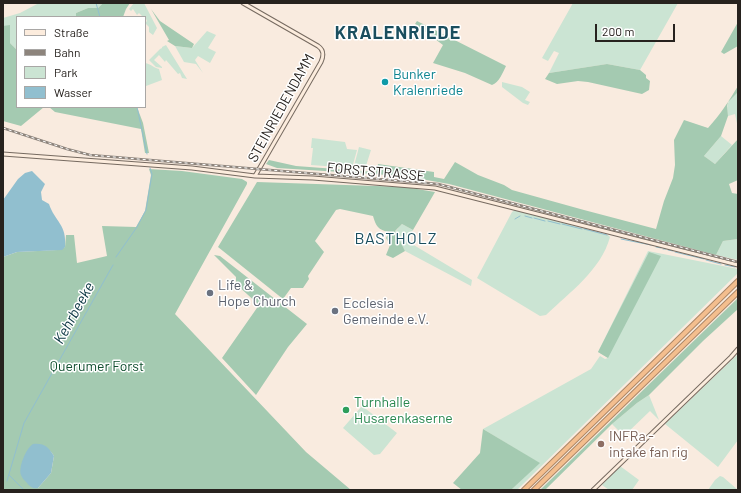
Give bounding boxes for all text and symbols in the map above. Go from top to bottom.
legend [16,16,146,108]
scale bar [597,16,677,42]
district label: KRALENRIEDE [335,22,461,44]
text: 200 m [602,24,634,38]
text: Straße [54,25,89,39]
text: Bahn [54,45,81,59]
street label: STEINRIEDENDAMM [244,51,318,165]
text: Park [54,65,78,79]
place label: Bunker Kralenriede [393,66,463,98]
marker: Bunker Kralenriede [380,77,390,87]
text: Wasser [54,85,92,99]
street label: FORSTSTRASSE [326,159,426,185]
district label: BASTHOLZ [354,229,438,249]
place label: Life & Hope Church [218,277,296,310]
water label: Kehrbeeke [50,279,98,347]
marker: Life & Hope Church [205,288,215,298]
place label: Ecclesia Gemeinde e.V. [343,295,429,328]
marker: Ecclesia Gemeinde e.V. [330,306,340,316]
park label: Querumer Forst [50,358,144,374]
place label: Turnhalle Husarenkaserne [354,394,453,426]
marker: Turnhalle Husarenkaserne [341,405,351,415]
place label: INFRa - intake fan rig [609,428,688,460]
marker: INFRa - intake fan rig [596,439,606,449]

